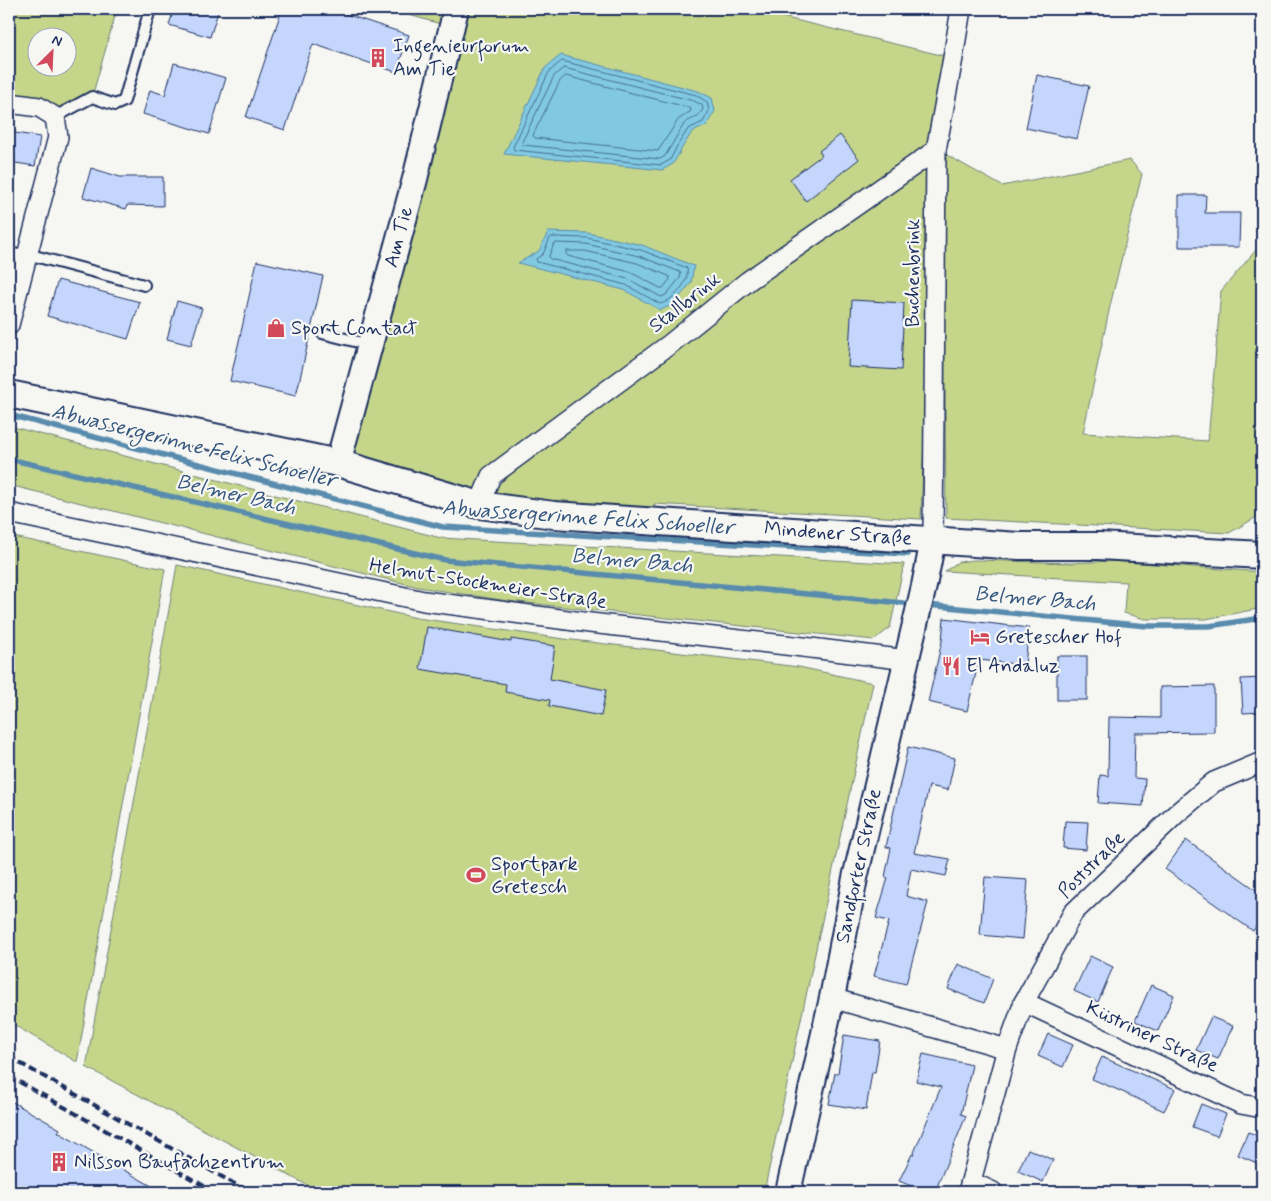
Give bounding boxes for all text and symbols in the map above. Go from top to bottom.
north arrow [28,28,78,78]
text: N [49,31,65,51]
place label: Ingenieurforum Am Tie [393,33,530,83]
building icon: Ingenieurforum Am Tie [367,47,389,69]
street label: Am Tie [378,204,420,270]
street label: Buchenbrink [900,219,927,327]
street label: Stallbrink [643,266,727,340]
place label: Sport Contact [291,315,417,342]
shop icon: Sport Contact [265,317,287,339]
water label: Abwassergerinne Felix Schoeller [48,397,342,498]
water label: Belmer Bach [174,468,299,522]
water label: Abwassergerinne Felix Schoeller [441,494,738,544]
street label: Mindener Straße [763,515,913,553]
water label: Belmer Bach [570,542,694,580]
street label: Helmut-Stockmeier-Straße [367,552,609,616]
water label: Belmer Bach [973,580,1097,618]
place label: Gretescher Hof [995,624,1122,651]
hotel icon: Gretescher Hof [969,626,991,648]
place label: El Andaluz [966,653,1060,680]
restaurant icon: El Andaluz [940,655,962,677]
street label: Sandforter Straße [829,786,891,946]
street label: Poststraße [1052,825,1132,905]
place label: Sportpark Gretesch [491,851,578,901]
sports icon: Sportpark Gretesch [465,864,487,886]
street label: Küstriner Straße [1081,994,1223,1080]
place label: Nilsson Baufachzentrum [74,1149,285,1176]
building icon: Nilsson Baufachzentrum [48,1151,70,1173]

